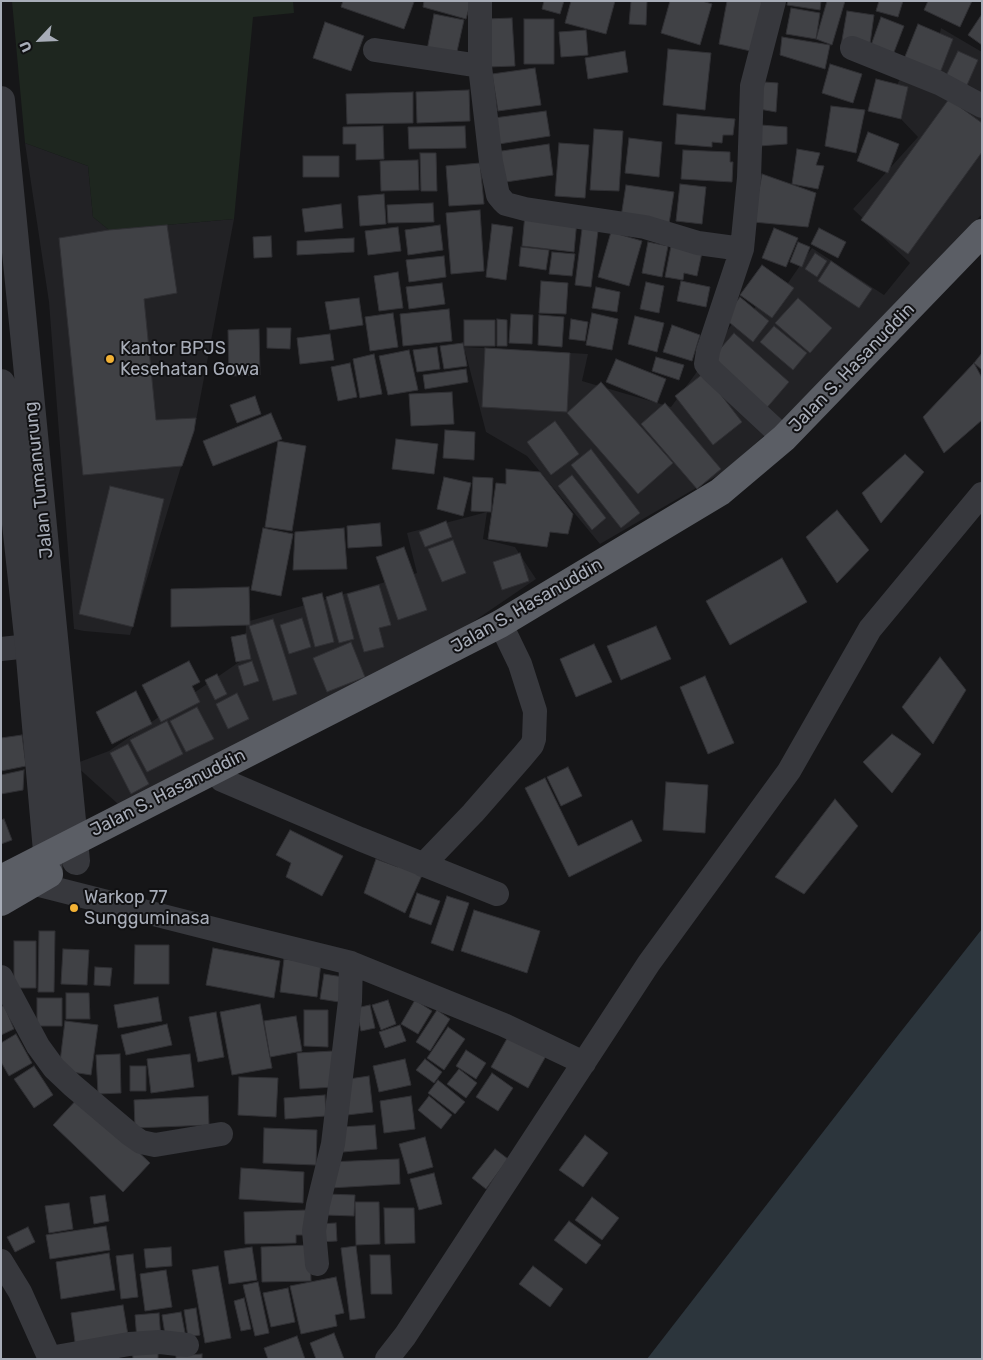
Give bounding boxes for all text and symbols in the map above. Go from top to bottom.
north arrow [15,15,65,65]
text: U [16,38,36,55]
street label: Jalan S. Hasanuddin [785,299,919,437]
place label: Kantor BPJS Kesehatan Gowa [120,338,259,380]
marker: Kantor BPJS Kesehatan Gowa [104,353,116,365]
street label: Jalan Tumanurung [20,400,58,560]
street label: Jalan S. Hasanuddin [447,554,607,658]
street label: Jalan S. Hasanuddin [87,744,249,842]
place label: Warkop 77 Sungguminasa [84,887,210,930]
marker: Warkop 77 Sungguminasa [68,902,80,914]

